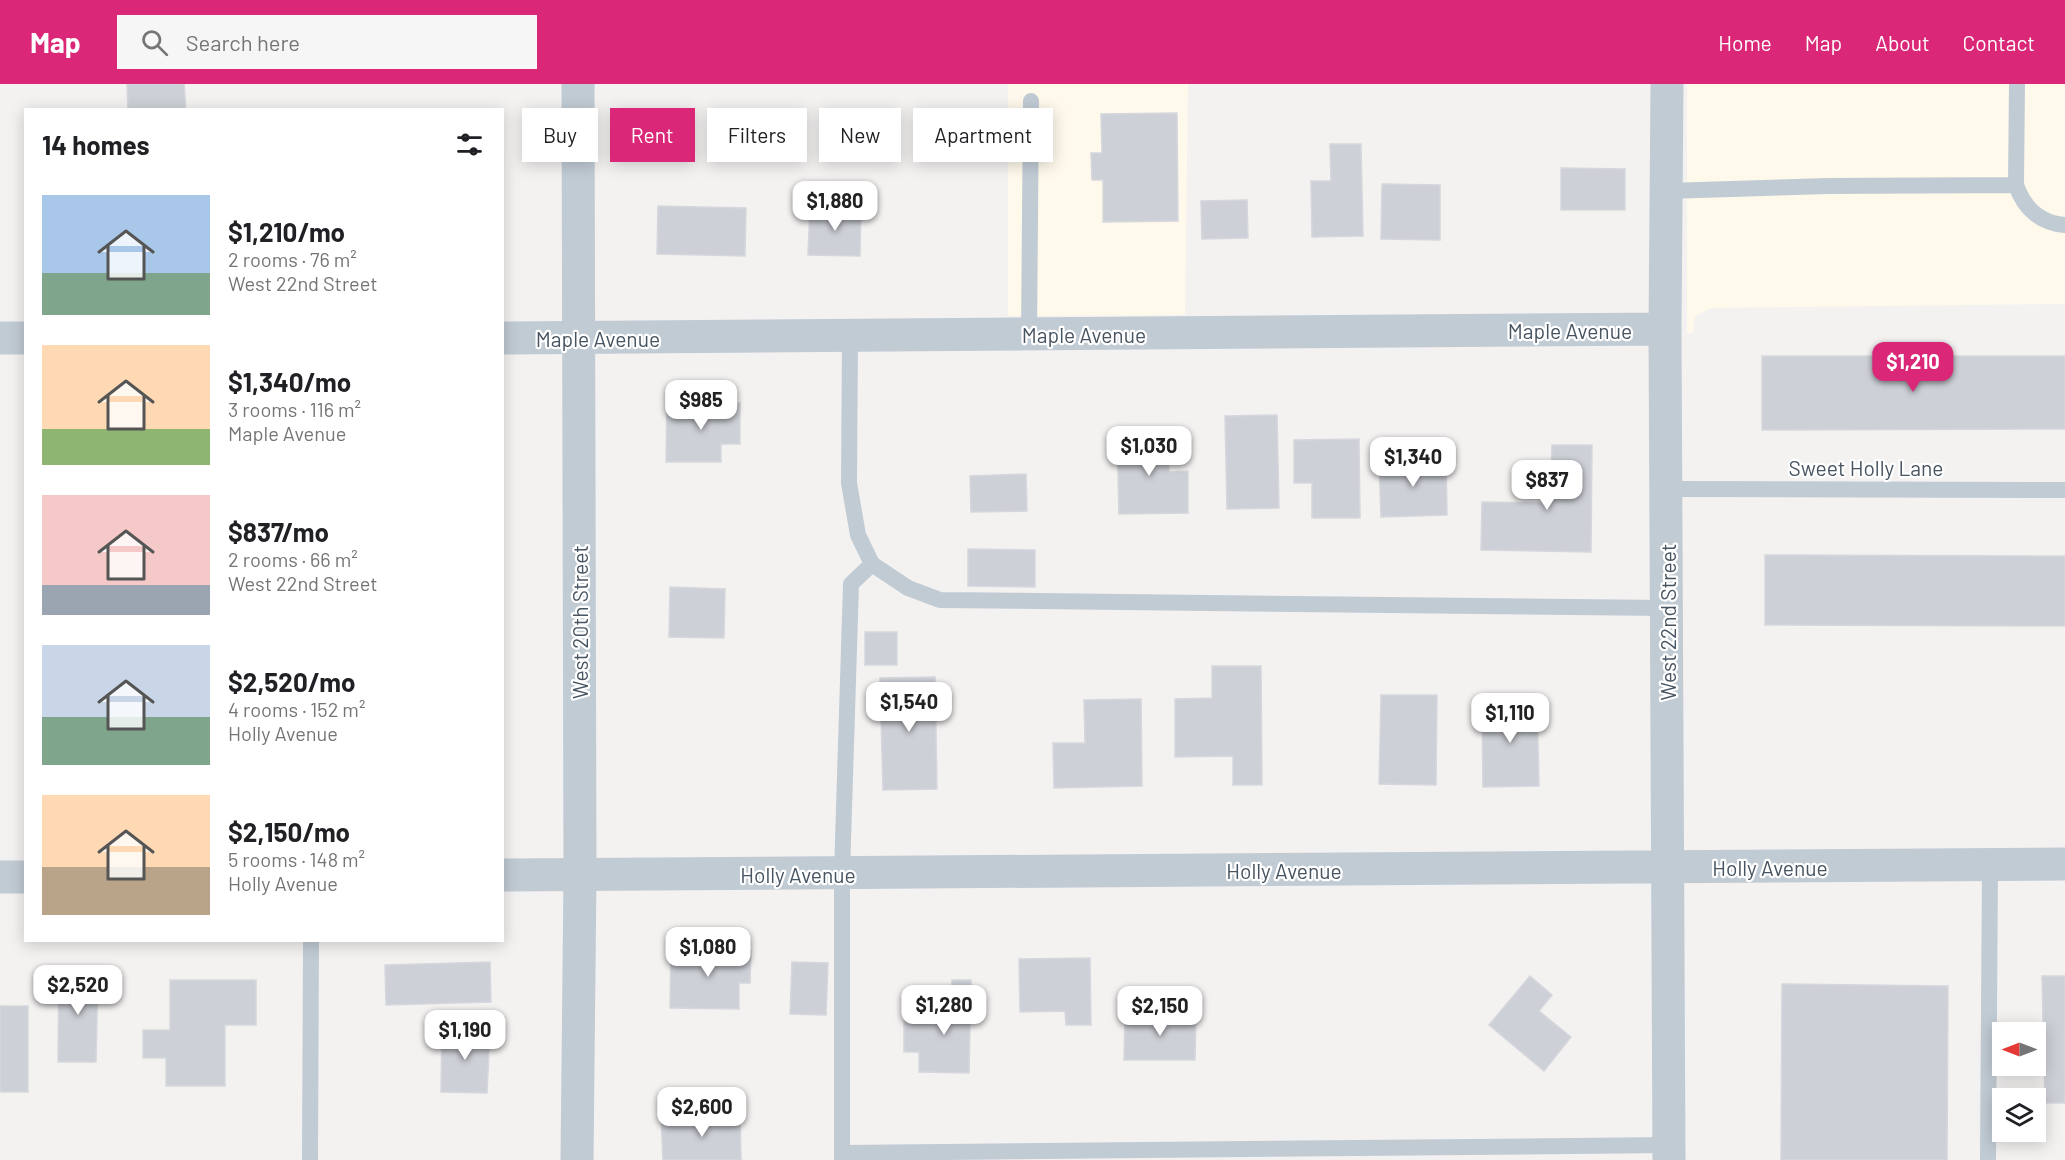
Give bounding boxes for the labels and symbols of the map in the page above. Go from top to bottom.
pin: $1,880 [786,181,884,232]
street label: Maple Avenue [1508,318,1632,343]
street label: Maple Avenue [1022,322,1146,347]
street label: Maple Avenue [536,326,660,351]
pin: $1,210 [1864,342,1962,393]
pin: $985 [665,380,737,431]
pin: $1,030 [1100,426,1198,477]
pin: $1,340 [1364,437,1462,488]
street label: Sweet Holly Lane [1789,455,1943,480]
pin: $837 [1511,460,1583,511]
street label: West 22nd Street [1655,543,1680,701]
street label: West 20th Street [567,545,592,699]
pin: $1,540 [860,682,958,733]
pin: $1,110 [1461,693,1559,744]
street label: Holly Avenue [1712,855,1828,880]
street label: Holly Avenue [1226,858,1342,883]
street label: Holly Avenue [740,862,856,887]
pin: $1,080 [659,927,757,978]
pin: $2,520 [29,965,127,1016]
pin: $1,280 [895,985,993,1036]
pin: $2,150 [1111,986,1209,1037]
pin: $1,190 [416,1010,514,1061]
north arrow [1992,1022,2046,1076]
pin: $2,600 [653,1087,751,1138]

